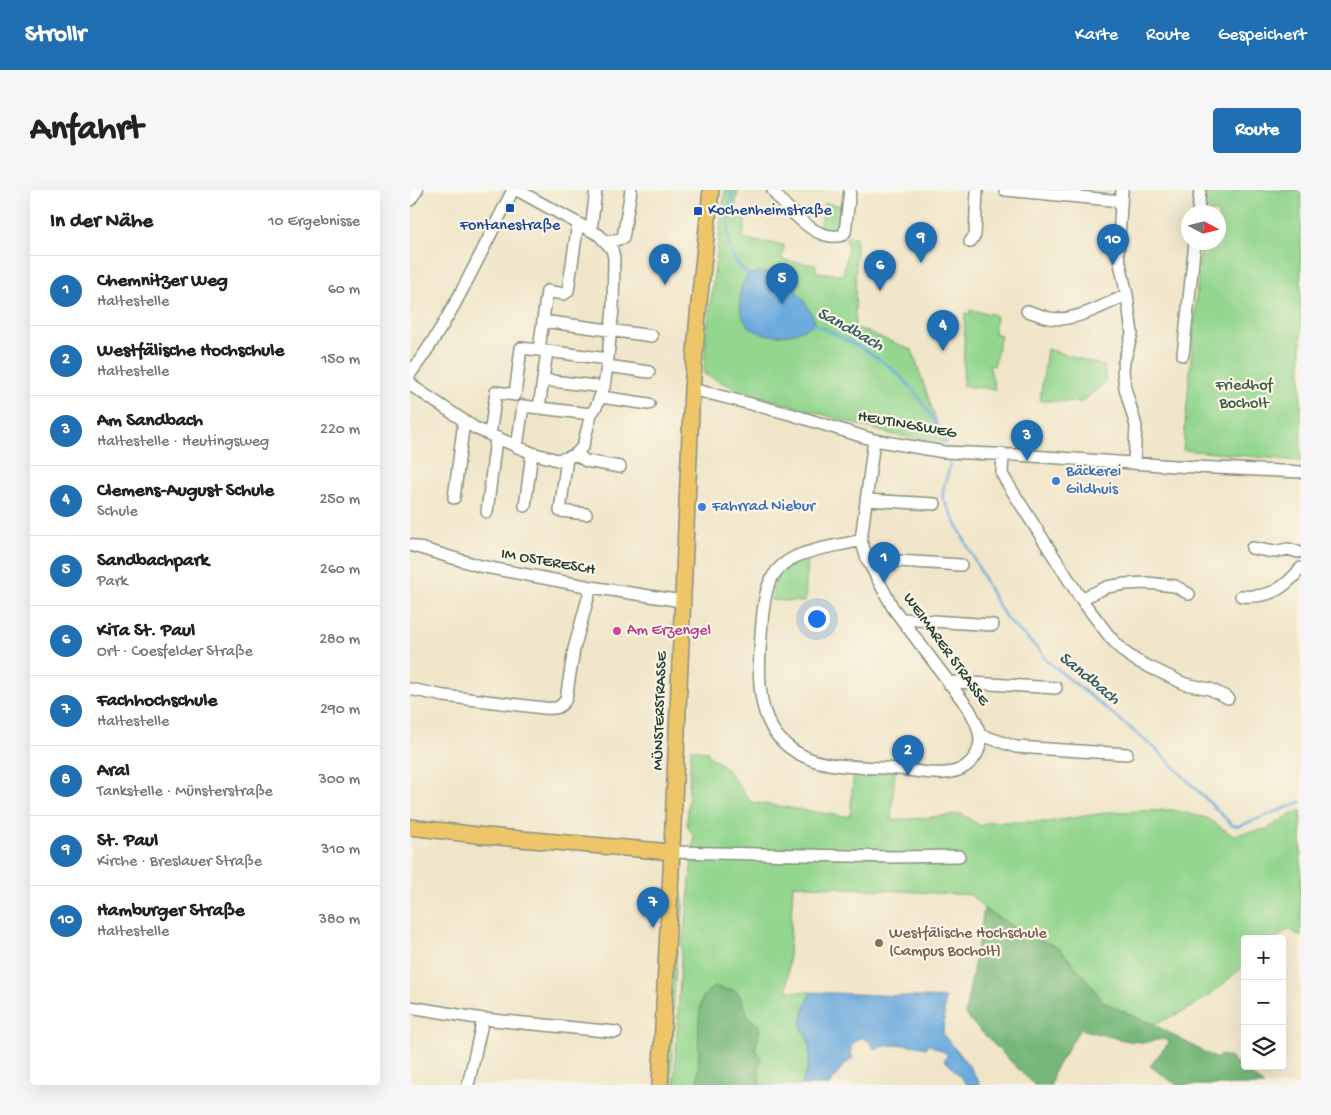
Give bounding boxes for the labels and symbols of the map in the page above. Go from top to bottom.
marker: Fontanestraße [504,202,516,214]
place label: Kochenheimstraße [708,202,832,221]
marker: Kochenheimstraße [692,205,704,217]
north arrow [1181,205,1226,250]
place label: Fontanestraße [459,217,561,236]
pin: 9 [905,222,937,263]
pin: 10 [1097,224,1129,265]
pin: 8 [649,244,681,285]
pin: 6 [864,250,896,291]
pin: 5 [766,263,798,304]
water label: Sandbach [813,303,887,357]
pin: 4 [927,310,959,351]
park label: Friedhof Bocholt [1215,377,1273,414]
street label: HEUTINGSWEG [856,408,959,444]
pin: 3 [1011,420,1043,461]
place label: Bäckerei Gildhuis [1065,463,1121,500]
marker: Bäckerei Gildhuis [1050,475,1062,487]
place label: Fahrrad Niebur [711,498,816,517]
marker: Fahrrad Niebur [696,501,708,513]
pin: 1 [868,542,900,583]
street label: IM OSTERESCH [499,545,598,581]
street label: WEIMARER STRASSE [898,590,993,711]
your location [804,606,830,632]
place label: Am Erzengel [627,622,711,641]
marker: Am Erzengel [611,625,623,637]
water label: Sandbach [1054,648,1124,710]
street label: MÜNSTERSTRASSE [649,650,673,771]
pin: 2 [892,735,924,776]
pin: 7 [637,887,669,928]
place label: Westfälische Hochschule (Campus Bocholt) [889,925,1047,962]
marker: Westfälische Hochschule (Campus Bocholt) [873,937,885,949]

